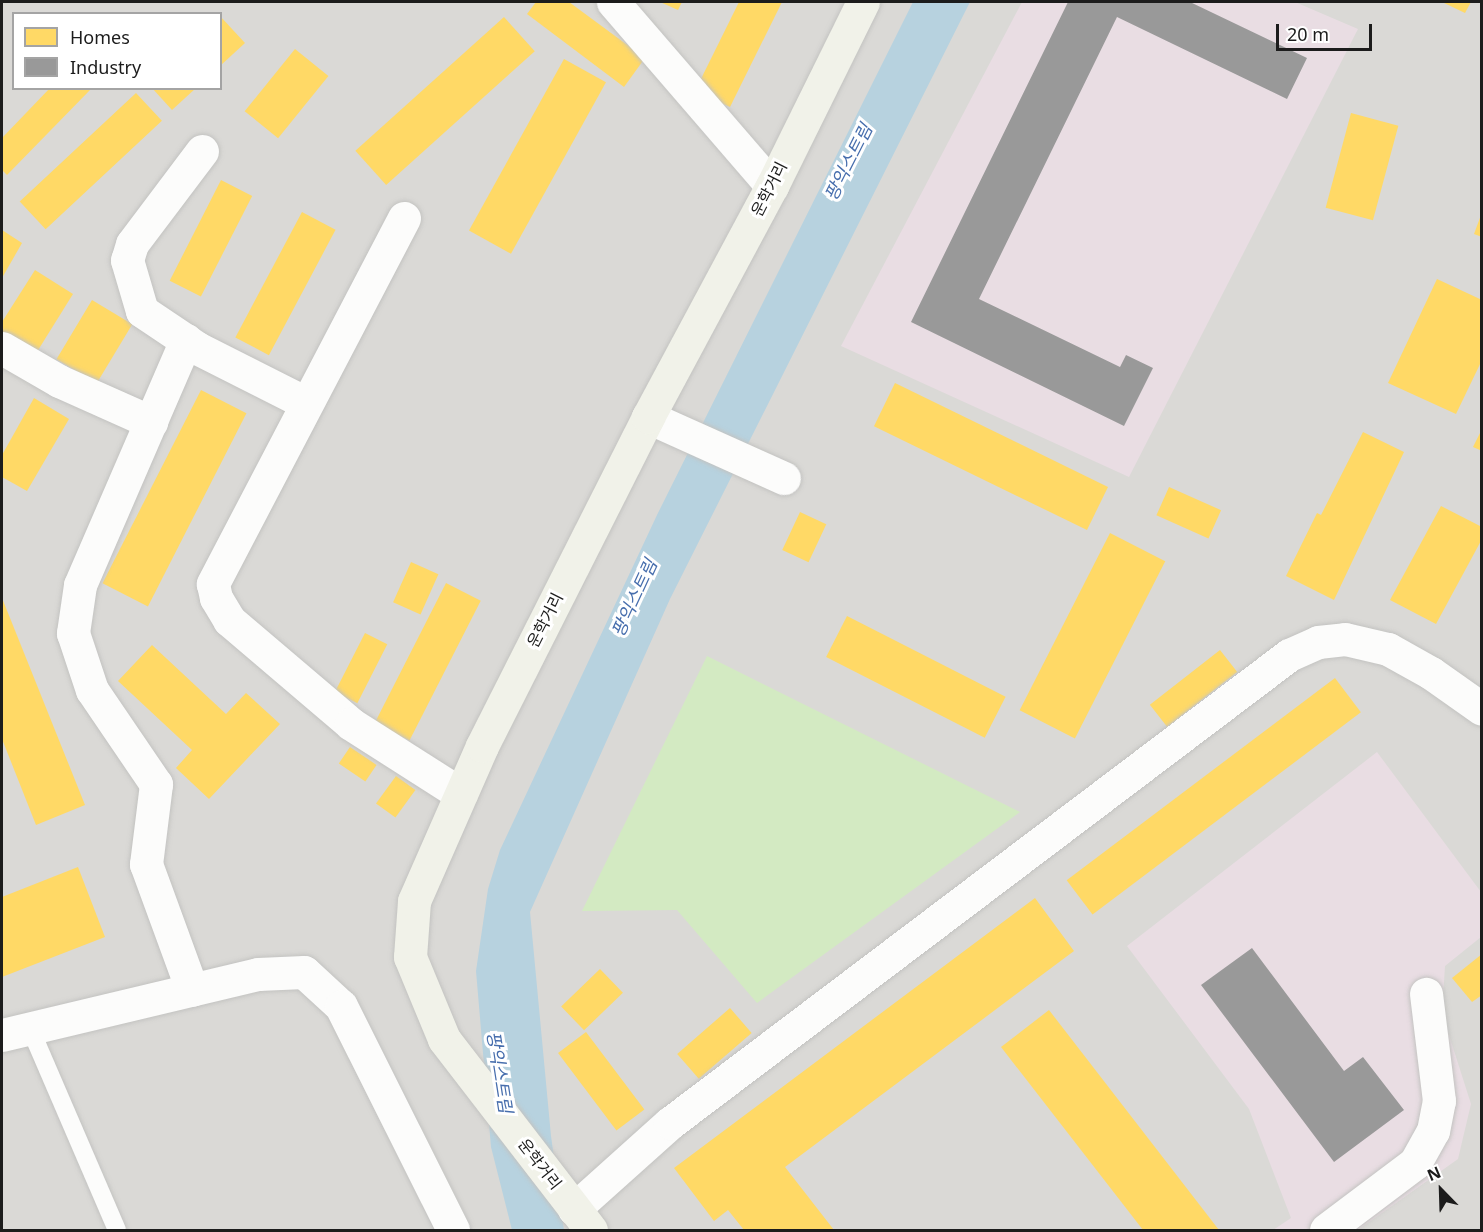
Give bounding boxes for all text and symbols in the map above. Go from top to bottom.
legend [12,12,222,90]
scale bar [1279,12,1375,50]
text: 20 m [1287,22,1329,46]
text: Homes [70,25,130,49]
text: Industry [70,55,141,79]
water label: 팡익스트림 [820,120,876,204]
street label: 운학거리 [747,158,791,220]
water label: 팡익스트림 [607,556,661,640]
street label: 운학거리 [523,589,567,651]
water label: 팡익스트림 [483,1029,517,1115]
street label: 운학거리 [514,1135,566,1193]
north arrow [1411,1160,1471,1220]
text: N [1424,1161,1444,1186]

